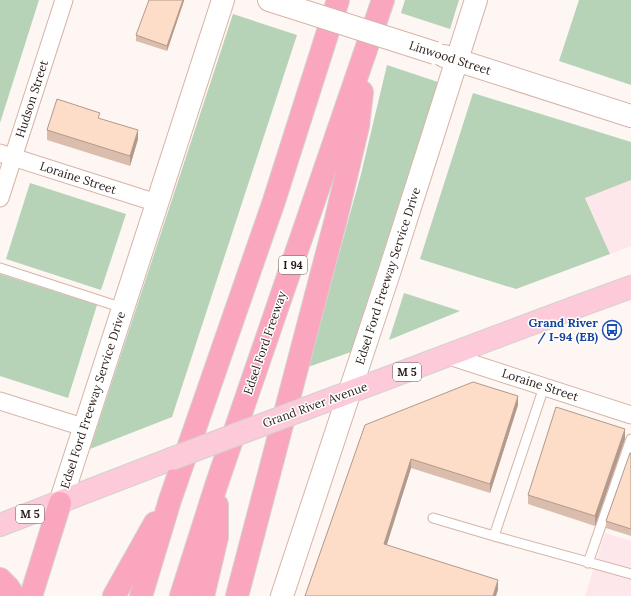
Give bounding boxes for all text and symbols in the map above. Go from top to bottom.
street label: Linwood Street [407,37,493,78]
street label: Hudson Street [12,58,51,139]
street label: Loraine Street [38,158,119,197]
street label: Edsel Ford Freeway Service Drive [352,185,423,366]
road number: I 94 [279,256,307,274]
street label: Edsel Ford Freeway [240,289,289,397]
street label: Edsel Ford Freeway Service Drive [57,309,128,490]
place label: Grand River / I-94 (EB) [528,315,598,345]
bus stop icon: Grand River / I-94 (EB) [601,319,623,341]
road number: M 5 [393,363,421,381]
street label: Loraine Street [500,365,581,404]
street label: Grand River Avenue [260,378,370,430]
road number: M 5 [16,505,44,523]

